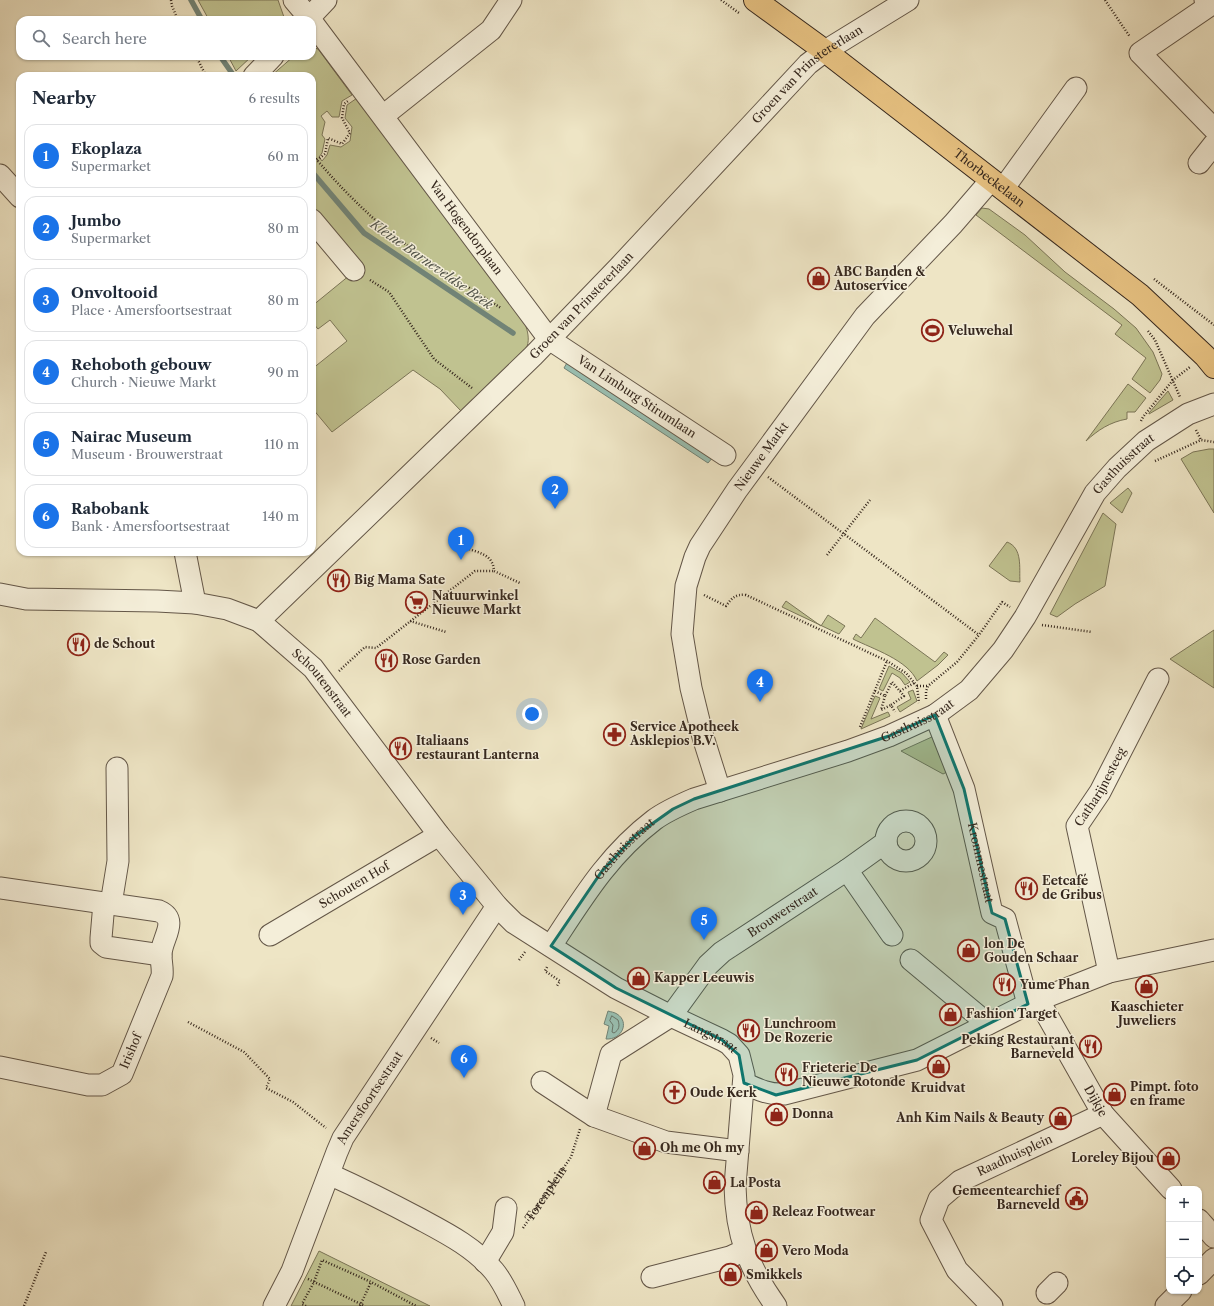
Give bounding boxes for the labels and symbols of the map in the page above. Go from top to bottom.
street label: Groen van Prinstererlaan [748,22,866,126]
street label: Thorbeckelaan [951,145,1028,210]
street label: Van Hogendorplaan [426,177,507,278]
water label: Kleine Barneveldse Beek [367,215,497,313]
street label: Groen van Prinstererlaan [526,248,636,362]
place label: ABC Banden & Autoservice [833,264,925,293]
shop icon: ABC Banden & Autoservice [806,266,832,292]
sports icon: Veluwehal [920,318,946,344]
place label: Veluwehal [947,323,1013,338]
street label: Van Limburg Stirumlaan [574,351,700,441]
street label: Nieuwe Markt [731,418,792,494]
street label: Gasthuisstraat [1089,429,1157,497]
pin: 2 [542,476,568,509]
pin: 1 [448,527,474,560]
restaurant icon: Big Mama Sate [326,567,352,593]
place label: Big Mama Sate [354,572,445,587]
place label: Natuurwinkel Nieuwe Markt [432,588,521,617]
supermarket icon: Natuurwinkel Nieuwe Markt [404,590,430,616]
restaurant icon: de Schout [65,631,91,657]
place label: de Schout [94,636,155,651]
street label: Schoutenstraat [289,645,356,721]
restaurant icon: Rose Garden [373,647,399,673]
place label: Rose Garden [402,652,482,667]
pin: 4 [747,669,773,702]
street label: Gasthuisstraat [879,695,957,745]
your location [522,704,542,724]
place label: Service Apotheek Asklepios B.V. [629,719,740,748]
pharmacy icon: Service Apotheek Asklepios B.V. [601,721,627,747]
place label: Italiaans restaurant Lanterna [416,733,540,762]
restaurant icon: Italiaans restaurant Lanterna [388,735,414,761]
street label: Catharijnesteeg [1071,744,1129,829]
street label: Gasthuisstraat [591,814,658,883]
street label: Krommestraat [965,821,998,905]
street label: Schouten Hof [316,857,393,911]
place label: Eetcafé de Gribus [1042,873,1102,902]
restaurant icon: Eetcafé de Gribus [1013,875,1039,901]
pin: 3 [450,882,476,915]
street label: Brouwerstraat [745,883,821,940]
pin: 5 [691,907,717,940]
place label: lon De Gouden Schaar [984,936,1079,965]
shop icon: lon De Gouden Schaar [955,938,981,964]
shop icon: Kapper Leeuwis [626,965,652,991]
place label: Kapper Leeuwis [654,970,755,985]
restaurant icon: Yume Phan [992,972,1018,998]
shop icon: Kaaschieter Juweliers [1134,973,1160,999]
place label: Yume Phan [1019,977,1090,992]
place label: Kaaschieter Juweliers [1110,999,1184,1028]
shop icon: Fashion Target [938,1001,964,1027]
place label: Fashion Target [966,1006,1057,1021]
street label: Langstraat [681,1015,742,1057]
place label: Lunchroom De Rozerie [764,1016,836,1045]
restaurant icon: Lunchroom De Rozerie [736,1018,762,1044]
street label: Irishof [116,1029,145,1071]
place label: Peking Restaurant Barneveld [961,1032,1074,1061]
restaurant icon: Peking Restaurant Barneveld [1077,1034,1103,1060]
pin: 6 [451,1045,477,1078]
street label: Amersfoortsestraat [333,1048,406,1147]
shop icon: Kruidvat [925,1054,951,1080]
place label: Frieterie De Nieuwe Rotonde [802,1060,906,1089]
restaurant icon: Frieterie De Nieuwe Rotonde [773,1062,799,1088]
place label: Pimpt. foto en frame [1130,1079,1199,1108]
church icon: Oude Kerk [662,1080,688,1106]
place label: Kruidvat [911,1080,965,1095]
shop icon: Pimpt. foto en frame [1102,1081,1128,1107]
street label: Dijkje [1081,1082,1111,1119]
place label: Oude Kerk [690,1085,758,1100]
shop icon: Donna [763,1101,789,1127]
shop icon: Anh Kim Nails & Beauty [1047,1105,1073,1131]
place label: Donna [792,1106,835,1121]
place label: Anh Kim Nails & Beauty [895,1110,1045,1125]
street label: Raadhuisplein [974,1131,1055,1179]
shop icon: Oh me Oh my [632,1135,658,1161]
place label: Oh me Oh my [660,1140,745,1155]
shop icon: Loreley Bijou [1156,1145,1182,1171]
place label: Loreley Bijou [1071,1150,1154,1165]
street label: Torenplein [522,1163,570,1224]
shop icon: La Posta [701,1170,727,1196]
place label: La Posta [730,1175,782,1190]
place label: Gemeentearchief Barneveld [952,1183,1062,1212]
public building icon: Gemeentearchief Barneveld [1063,1185,1089,1211]
shop icon: Releaz Footwear [743,1199,769,1225]
place label: Releaz Footwear [772,1204,875,1219]
shop icon: Vero Moda [754,1238,780,1264]
place label: Vero Moda [781,1243,850,1258]
shop icon: Smikkels [718,1262,744,1288]
place label: Smikkels [746,1267,803,1282]

